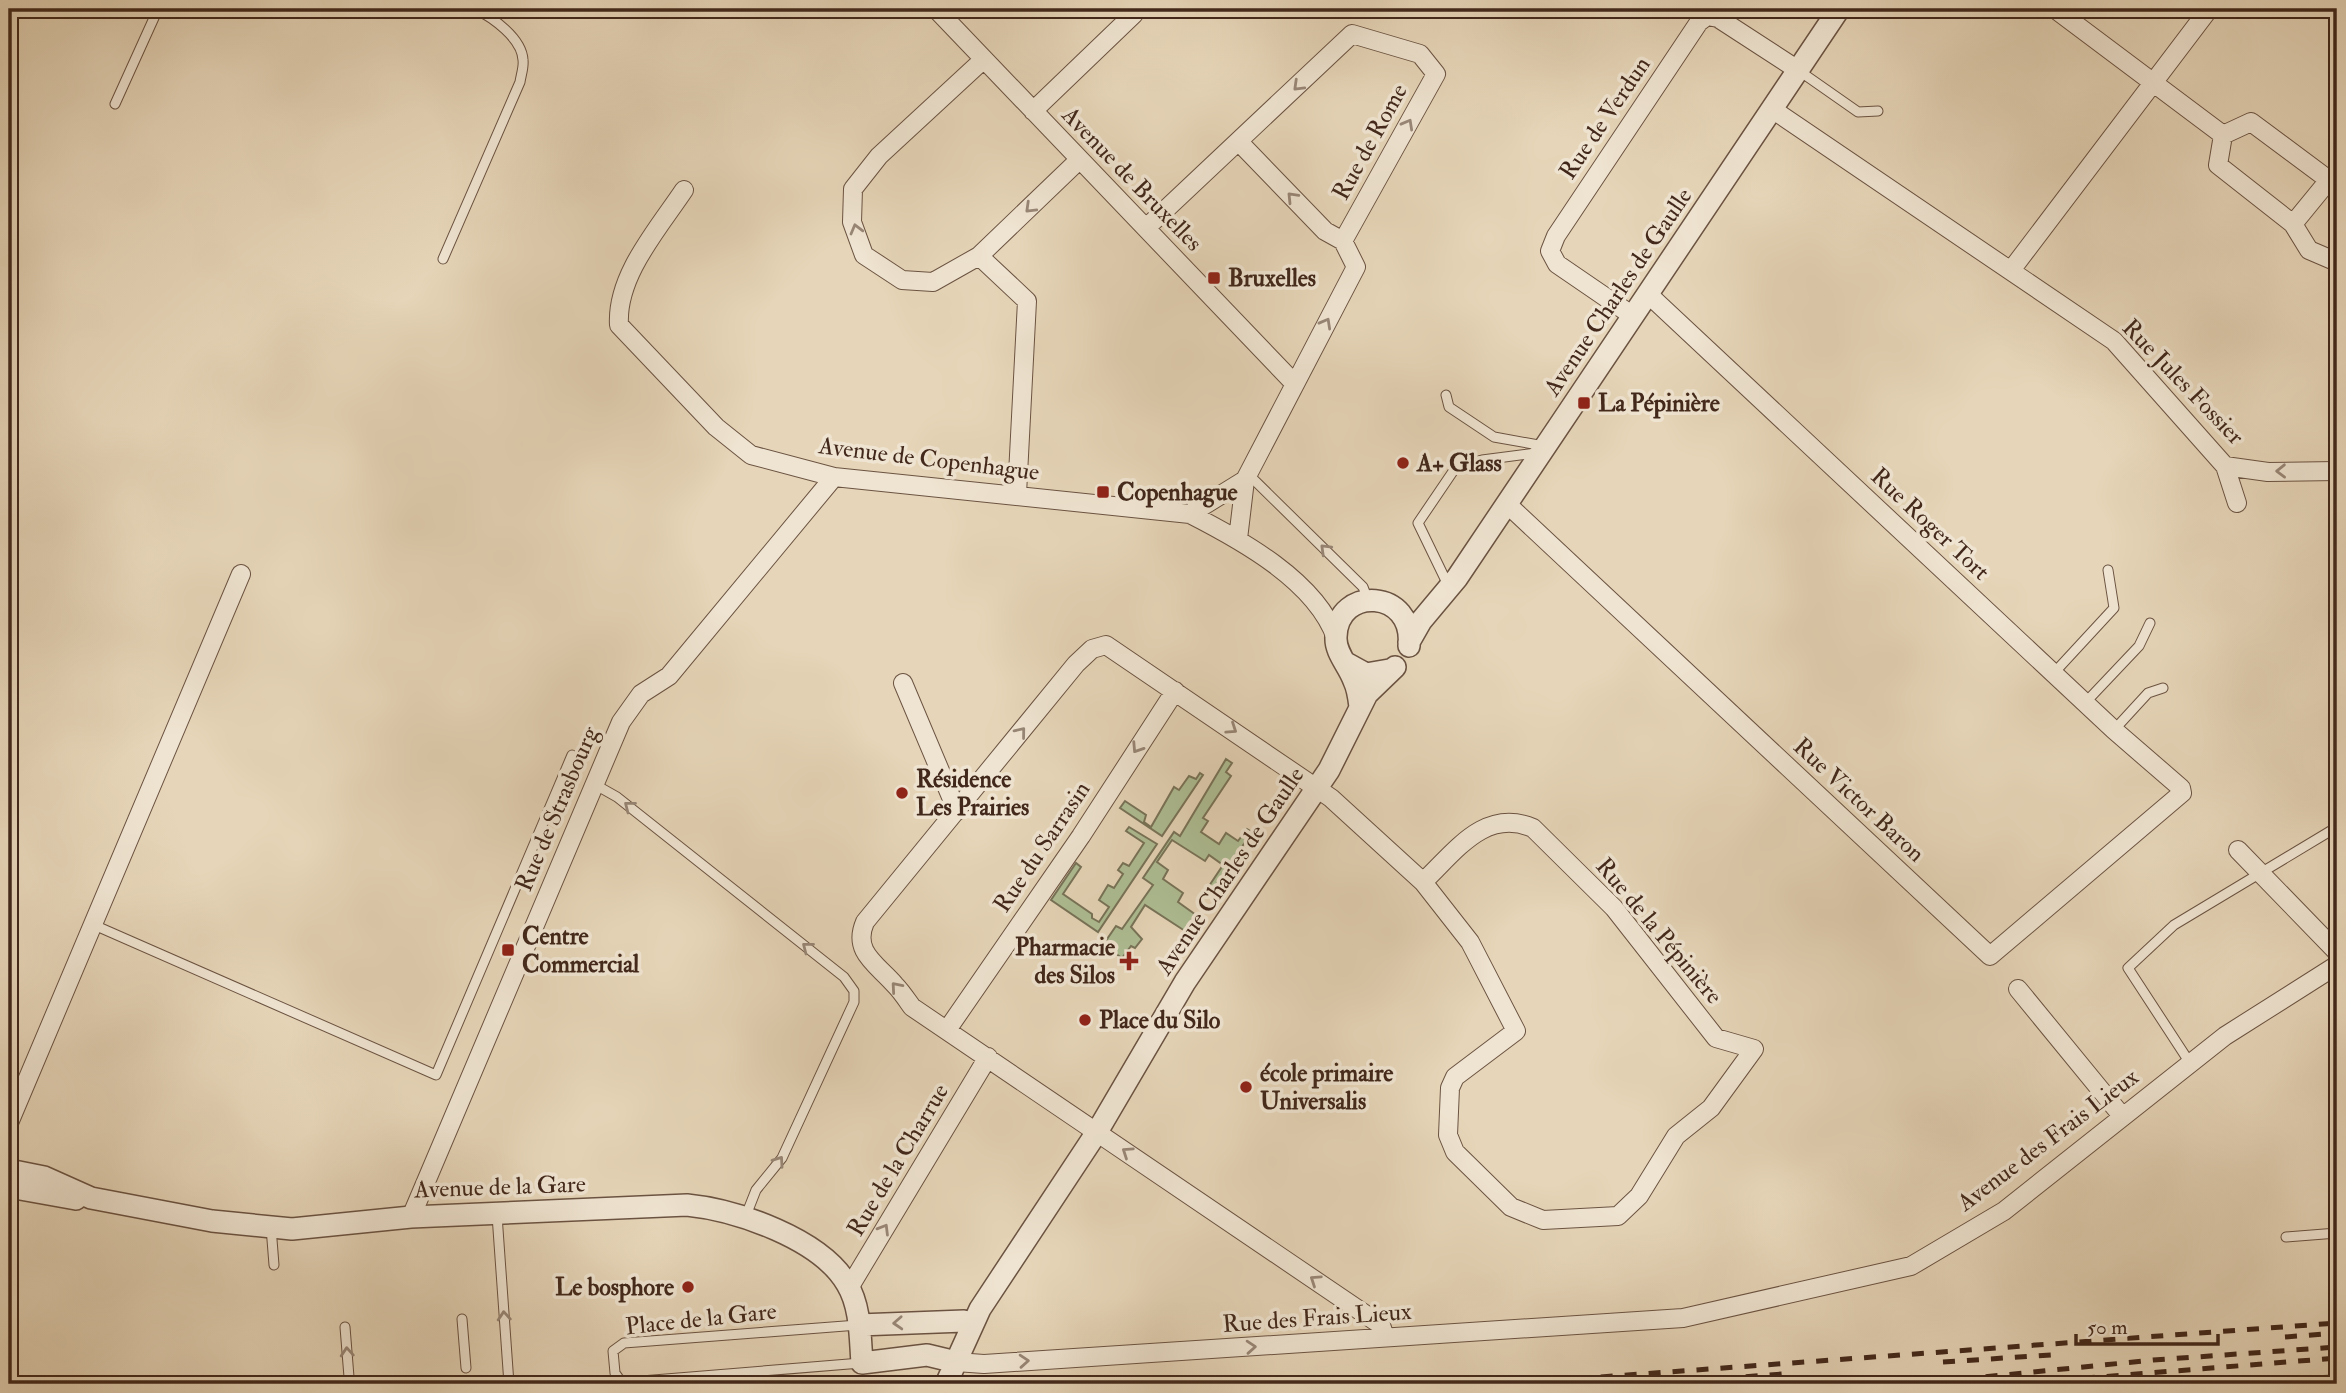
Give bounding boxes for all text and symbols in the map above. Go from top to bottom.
street label: Rue de Verdun [1553,51,1657,185]
one-way arrow [1293,77,1306,90]
street label: Rue de Rome [1325,78,1415,206]
street label: Avenue de Bruxelles [1054,99,1209,258]
one-way arrow [1400,118,1413,131]
street label: Avenue Charles de Gaulle [1536,182,1699,403]
one-way arrow [1287,192,1300,205]
one-way arrow [1025,199,1038,212]
one-way arrow [849,223,864,235]
place label: Bruxelles [1228,263,1316,294]
marker: Bruxelles [1206,270,1222,286]
street label: Rue Jules Fossier [2115,313,2251,452]
one-way arrow [1318,318,1331,330]
place label: La Pépinière [1598,388,1720,419]
marker: La Pépinière [1576,395,1592,411]
street label: Avenue de Copenhague [816,430,1041,488]
place label: A+ Glass [1416,448,1502,479]
marker: A+ Glass [1395,455,1411,471]
street label: Rue Roger Tort [1864,461,1996,587]
one-way arrow [2275,464,2286,479]
place label: Copenhague [1117,477,1238,508]
marker: Copenhague [1095,484,1111,500]
one-way arrow [1320,544,1333,557]
street label: Rue de Strasbourg [508,721,606,896]
one-way arrow [1224,721,1237,734]
one-way arrow [1013,727,1025,740]
street label: Rue Victor Baron [1787,731,1931,869]
one-way arrow [1133,740,1146,753]
street label: Avenue Charles de Gaulle [1148,761,1311,982]
place label: Résidence Les Prairies [916,764,1029,823]
street label: Rue du Sarrasin [987,775,1097,919]
marker: Résidence Les Prairies [894,785,910,801]
one-way arrow [624,801,637,814]
street label: Rue de la Pépinière [1589,851,1729,1011]
place label: Centre Commercial [522,921,640,980]
place label: Pharmacie des Silos [1015,932,1115,991]
marker: Centre Commercial [500,942,516,958]
one-way arrow [802,943,815,956]
marker: Pharmacie des Silos [1121,953,1137,969]
one-way arrow [892,982,904,995]
place label: Place du Silo [1099,1005,1221,1036]
marker: Place du Silo [1077,1012,1093,1028]
place label: école primaire Universalis [1260,1058,1393,1117]
street label: Avenue des Frais Lieux [1950,1061,2145,1219]
street label: Rue de la Charrue [840,1078,956,1242]
marker: école primaire Universalis [1238,1079,1254,1095]
one-way arrow [1122,1148,1135,1160]
one-way arrow [770,1156,783,1169]
street label: Avenue de la Gare [413,1169,586,1206]
one-way arrow [876,1224,889,1237]
place label: Le bosphore [555,1272,674,1303]
one-way arrow [1310,1276,1323,1288]
marker: Le bosphore [680,1279,696,1295]
street label: Place de la Gare [624,1296,778,1342]
street label: Rue des Frais Lieux [1222,1296,1413,1340]
scale bar [2076,1302,2218,1346]
one-way arrow [497,1310,512,1321]
text: 50 m [2087,1314,2128,1341]
one-way arrow [892,1315,903,1330]
one-way arrow [1245,1339,1256,1354]
one-way arrow [340,1346,355,1357]
one-way arrow [1018,1354,1029,1369]

